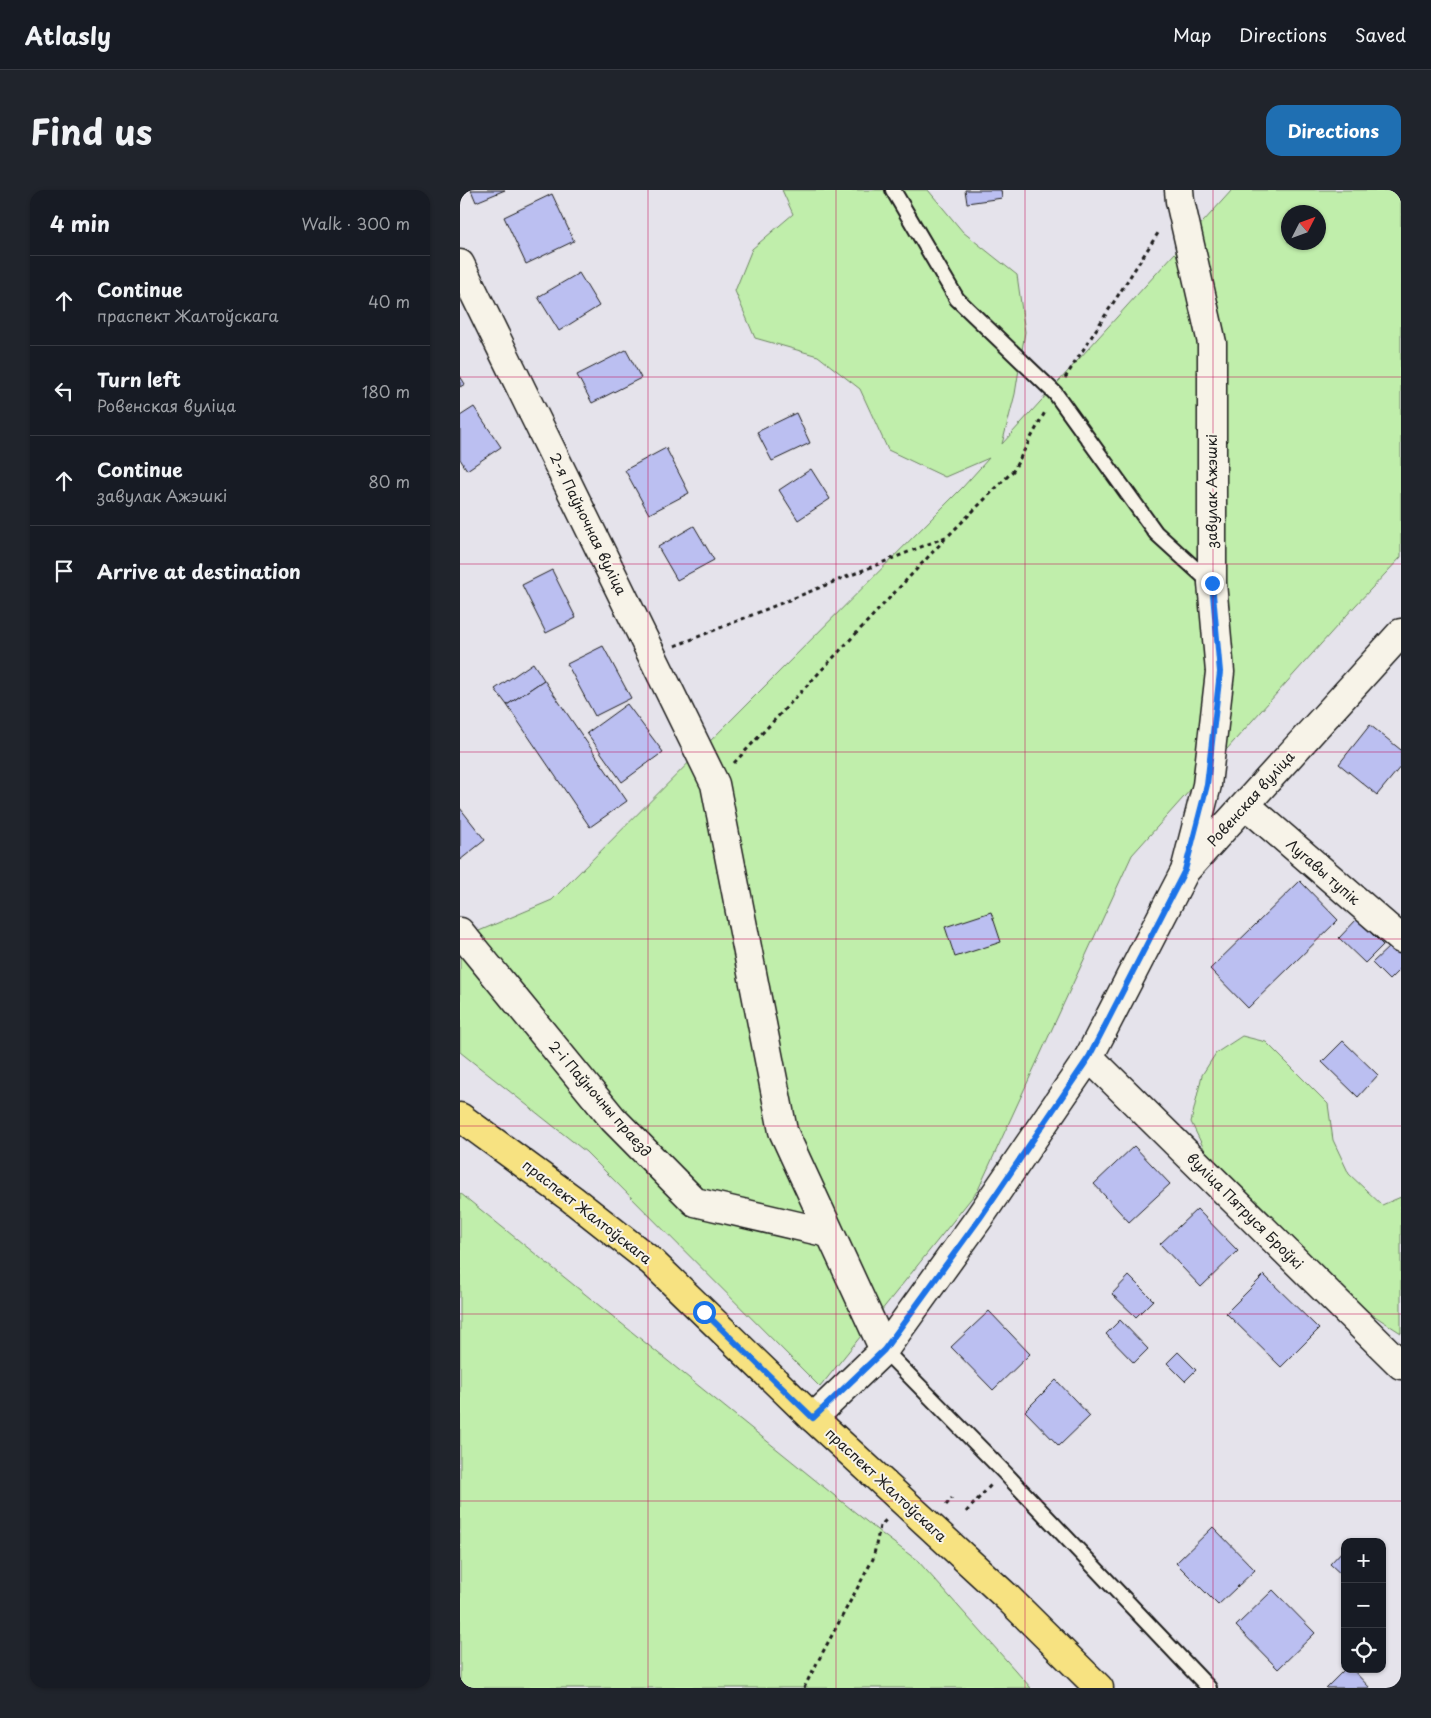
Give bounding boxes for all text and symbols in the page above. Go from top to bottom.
text: Atlasly [25,17,111,53]
text: Map [1173,21,1211,48]
text: Directions [1239,21,1327,48]
text: Saved [1355,21,1406,48]
text: Find us [30,104,152,157]
button: Directions [1266,105,1401,156]
north arrow [1281,205,1326,250]
text: 4 min [50,207,110,239]
text: Walk · 300 m [301,211,410,235]
text: Continue [97,275,183,303]
icon: ahead [50,287,78,315]
text: 40 m [368,289,410,313]
text: праспект Жалтоўскага [97,303,279,327]
text: Turn left [97,365,181,393]
icon: left [50,377,78,405]
text: 180 m [362,379,410,403]
text: Ровенская вуліца [97,393,236,417]
street label: завулак Ажэшкі [1201,434,1222,549]
street label: 2-я Паўночная вуліца [545,449,632,599]
text: Continue [97,455,183,483]
icon: ahead [50,467,78,495]
text: 80 m [368,469,410,493]
text: завулак Ажэшкі [97,483,227,507]
icon: arrive [50,557,78,585]
text: Arrive at destination [97,557,301,585]
route end [1201,572,1224,595]
street label: Ровенская вуліца [1202,746,1299,851]
street label: Лугавы тупік [1282,834,1365,910]
street label: 2-і Паўночны праезд [544,1036,657,1161]
street label: вуліца Пятруся Броўкі [1182,1148,1308,1274]
street label: праспект Жалтоўскага [518,1154,657,1269]
route start [693,1301,716,1324]
street label: праспект Жалтоўскага [821,1423,952,1547]
map controls [1341,1538,1386,1673]
button: + [1341,1538,1386,1583]
button: − [1341,1583,1386,1628]
button: locate [1341,1628,1386,1673]

